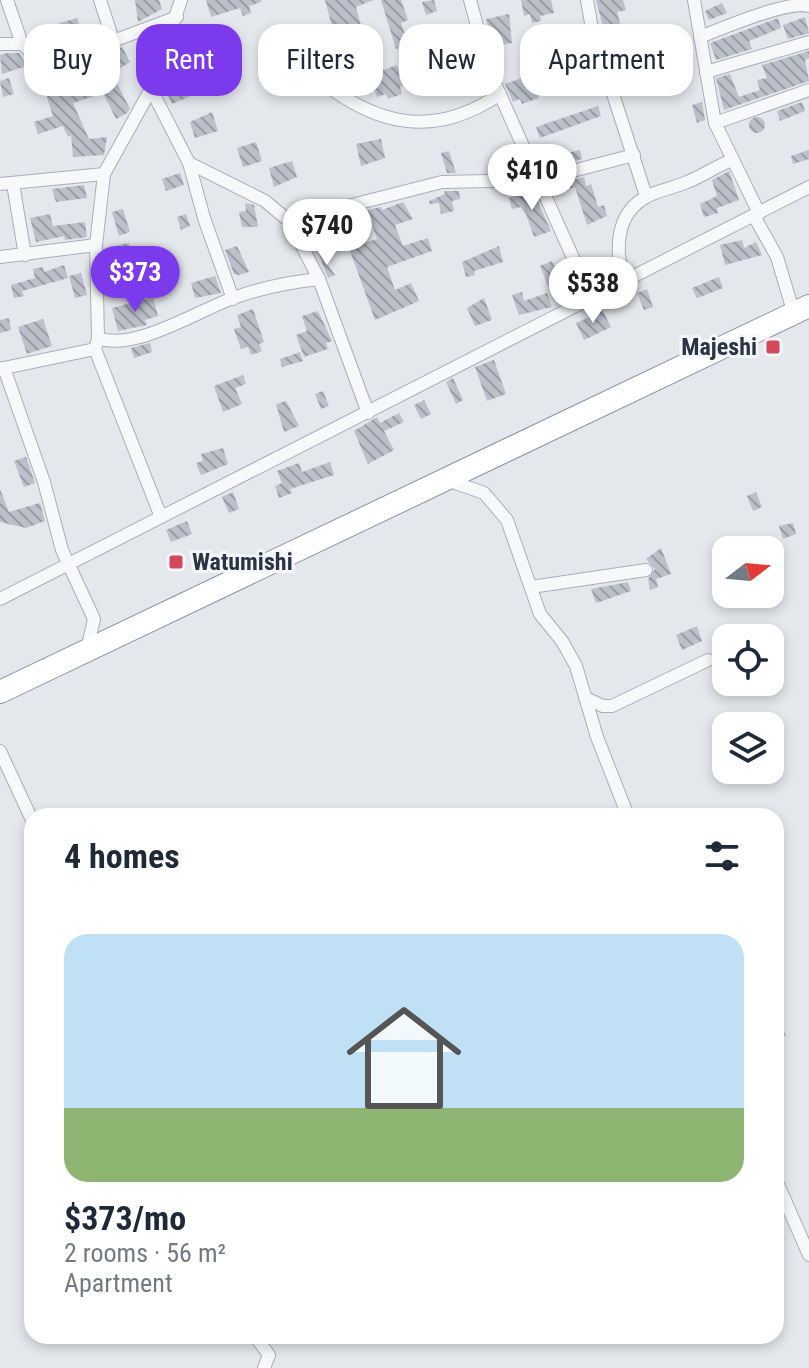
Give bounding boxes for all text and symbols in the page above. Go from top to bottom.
chip: Buy [24,24,120,96]
chip: Rent [136,24,242,96]
chip: Filters [258,24,383,96]
chip: New [399,24,504,96]
chip: Apartment [520,24,693,96]
pin: $410 [485,144,579,212]
text: $410 [506,155,558,185]
pin: $740 [280,199,374,267]
text: $740 [301,210,353,240]
pin: $373 [88,246,182,314]
text: $373 [109,257,161,287]
pin: $538 [546,257,640,325]
text: $538 [567,268,619,298]
place label: Majeshi [681,333,757,361]
marker: Majeshi [764,338,782,356]
north arrow [712,536,784,608]
map controls [712,536,784,784]
place label: Watumishi [192,548,293,576]
marker: Watumishi [167,553,185,571]
button: locate [712,624,784,696]
button: layers [712,712,784,784]
icon: filters [700,834,744,878]
text: 4 homes [64,836,180,876]
icon: home [332,986,476,1130]
text: $373/mo [64,1198,186,1238]
text: 2 rooms · 56 m² [64,1238,226,1268]
text: Apartment [64,1268,173,1298]

